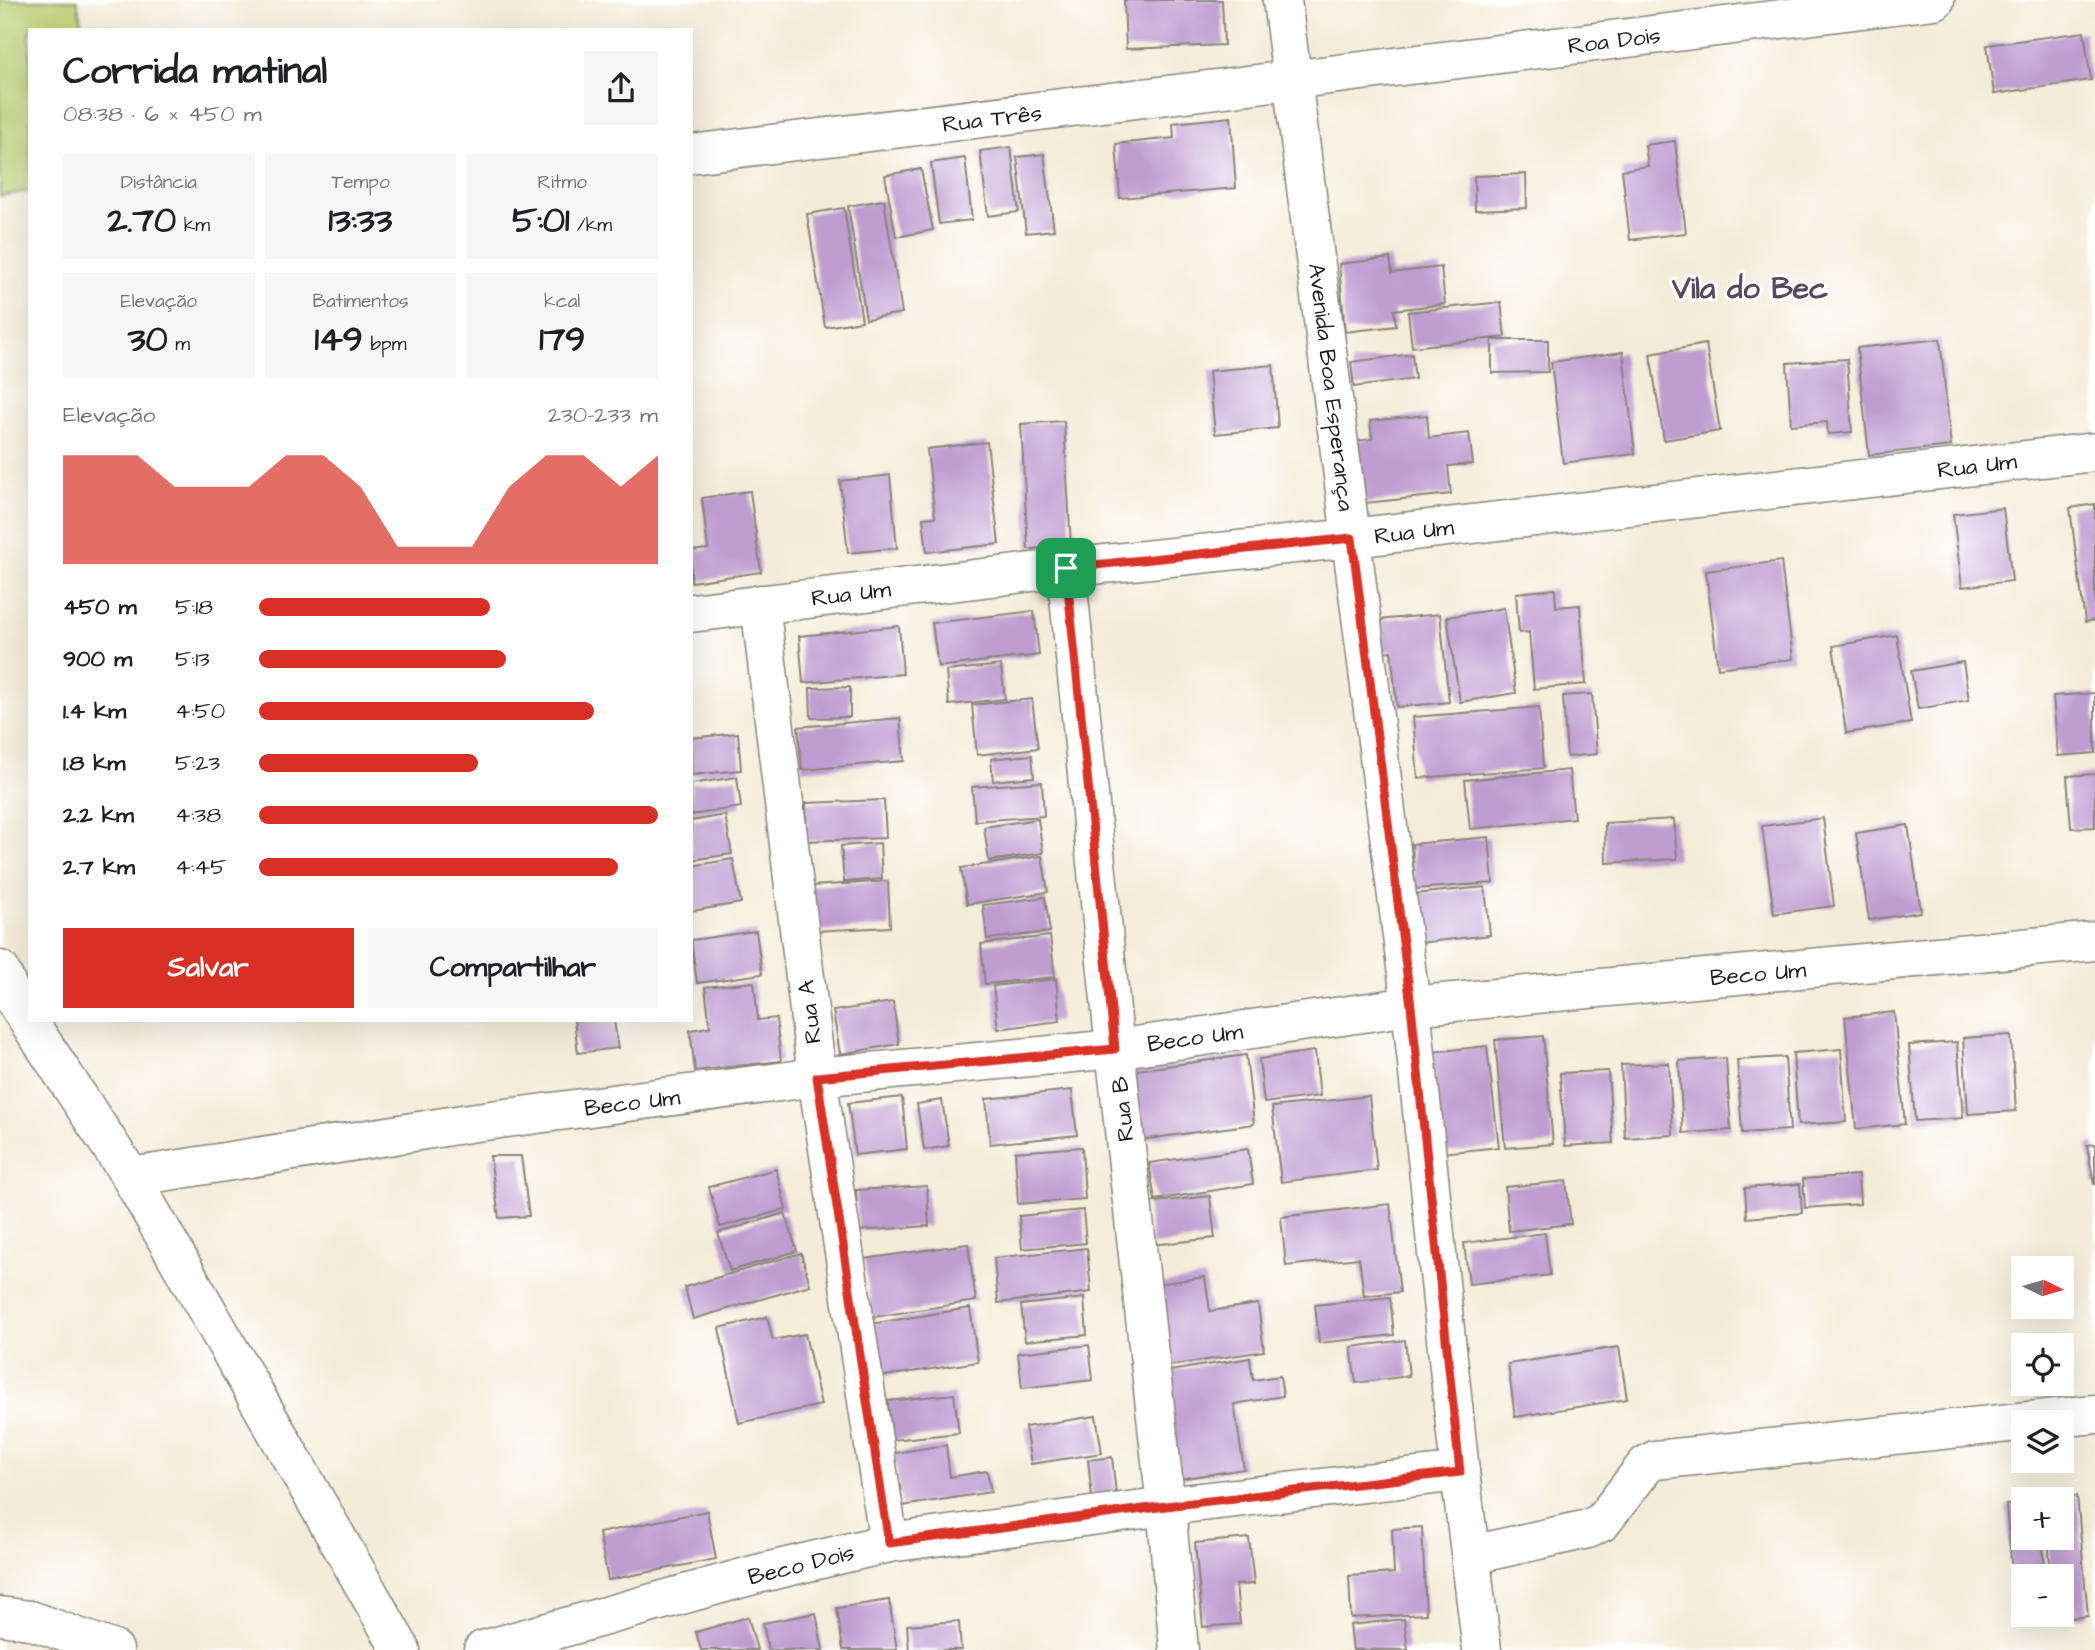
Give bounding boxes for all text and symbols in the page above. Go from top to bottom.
street label: Roa Dois [1566,19,1662,63]
text: Corrida matinal [63,46,327,98]
button: share [584,51,658,125]
street label: Rua Três [941,97,1044,141]
text: 08:38 · 6 × 450 m [63,98,262,130]
text: Distância [121,169,197,196]
text: Tempo [331,169,390,196]
text: Ritmo [537,169,587,196]
text: 2.70 [108,196,176,245]
text: 13:33 [329,196,392,245]
text: 5:01 [512,196,569,245]
text: km [176,212,210,239]
text: /km [569,212,612,239]
street label: Avenida Boa Esperança [1300,261,1362,513]
district label: Vila do Bec [1671,268,1828,310]
text: Elevação [121,288,197,315]
text: Batimentos [312,288,409,315]
text: kcal [544,288,580,315]
text: 30 [128,315,168,364]
text: 149 [315,315,363,364]
text: 179 [539,315,585,364]
text: m [168,331,190,358]
text: bpm [363,331,406,358]
text: Elevação [63,399,156,431]
text: 230–233 m [548,399,658,431]
street label: Rua Um [1936,445,2019,487]
street label: Rua Um [1373,511,1456,553]
pin [1036,538,1096,598]
icon: arrive [1047,549,1085,587]
street label: Rua Um [810,573,893,615]
text: 450 m [63,591,137,623]
text: 5:18 [175,591,213,623]
text: 900 m [63,643,132,675]
text: 5:13 [175,643,210,675]
text: 1.4 km [63,695,126,727]
text: 4:50 [175,695,225,727]
text: 1.8 km [63,747,125,779]
text: 5:23 [175,747,220,779]
text: 2.2 km [63,799,134,831]
text: 4:38 [175,799,221,831]
text: 2.7 km [63,851,135,883]
text: 4:45 [175,851,226,883]
button: Salvar [63,928,354,1008]
button: Compartilhar [368,928,658,1008]
street label: Beco Um [1709,954,1808,994]
street label: Rua A [790,978,830,1045]
street label: Beco Um [1145,1015,1245,1061]
street label: Rua B [1104,1075,1142,1143]
street label: Beco Um [582,1081,682,1125]
north arrow [2011,1256,2074,1320]
map controls [2011,1256,2074,1627]
button: locate [2011,1333,2074,1396]
button: layers [2011,1410,2074,1473]
button: + [2011,1487,2074,1550]
street label: Beco Dois [745,1536,858,1594]
button: − [2011,1564,2074,1627]

